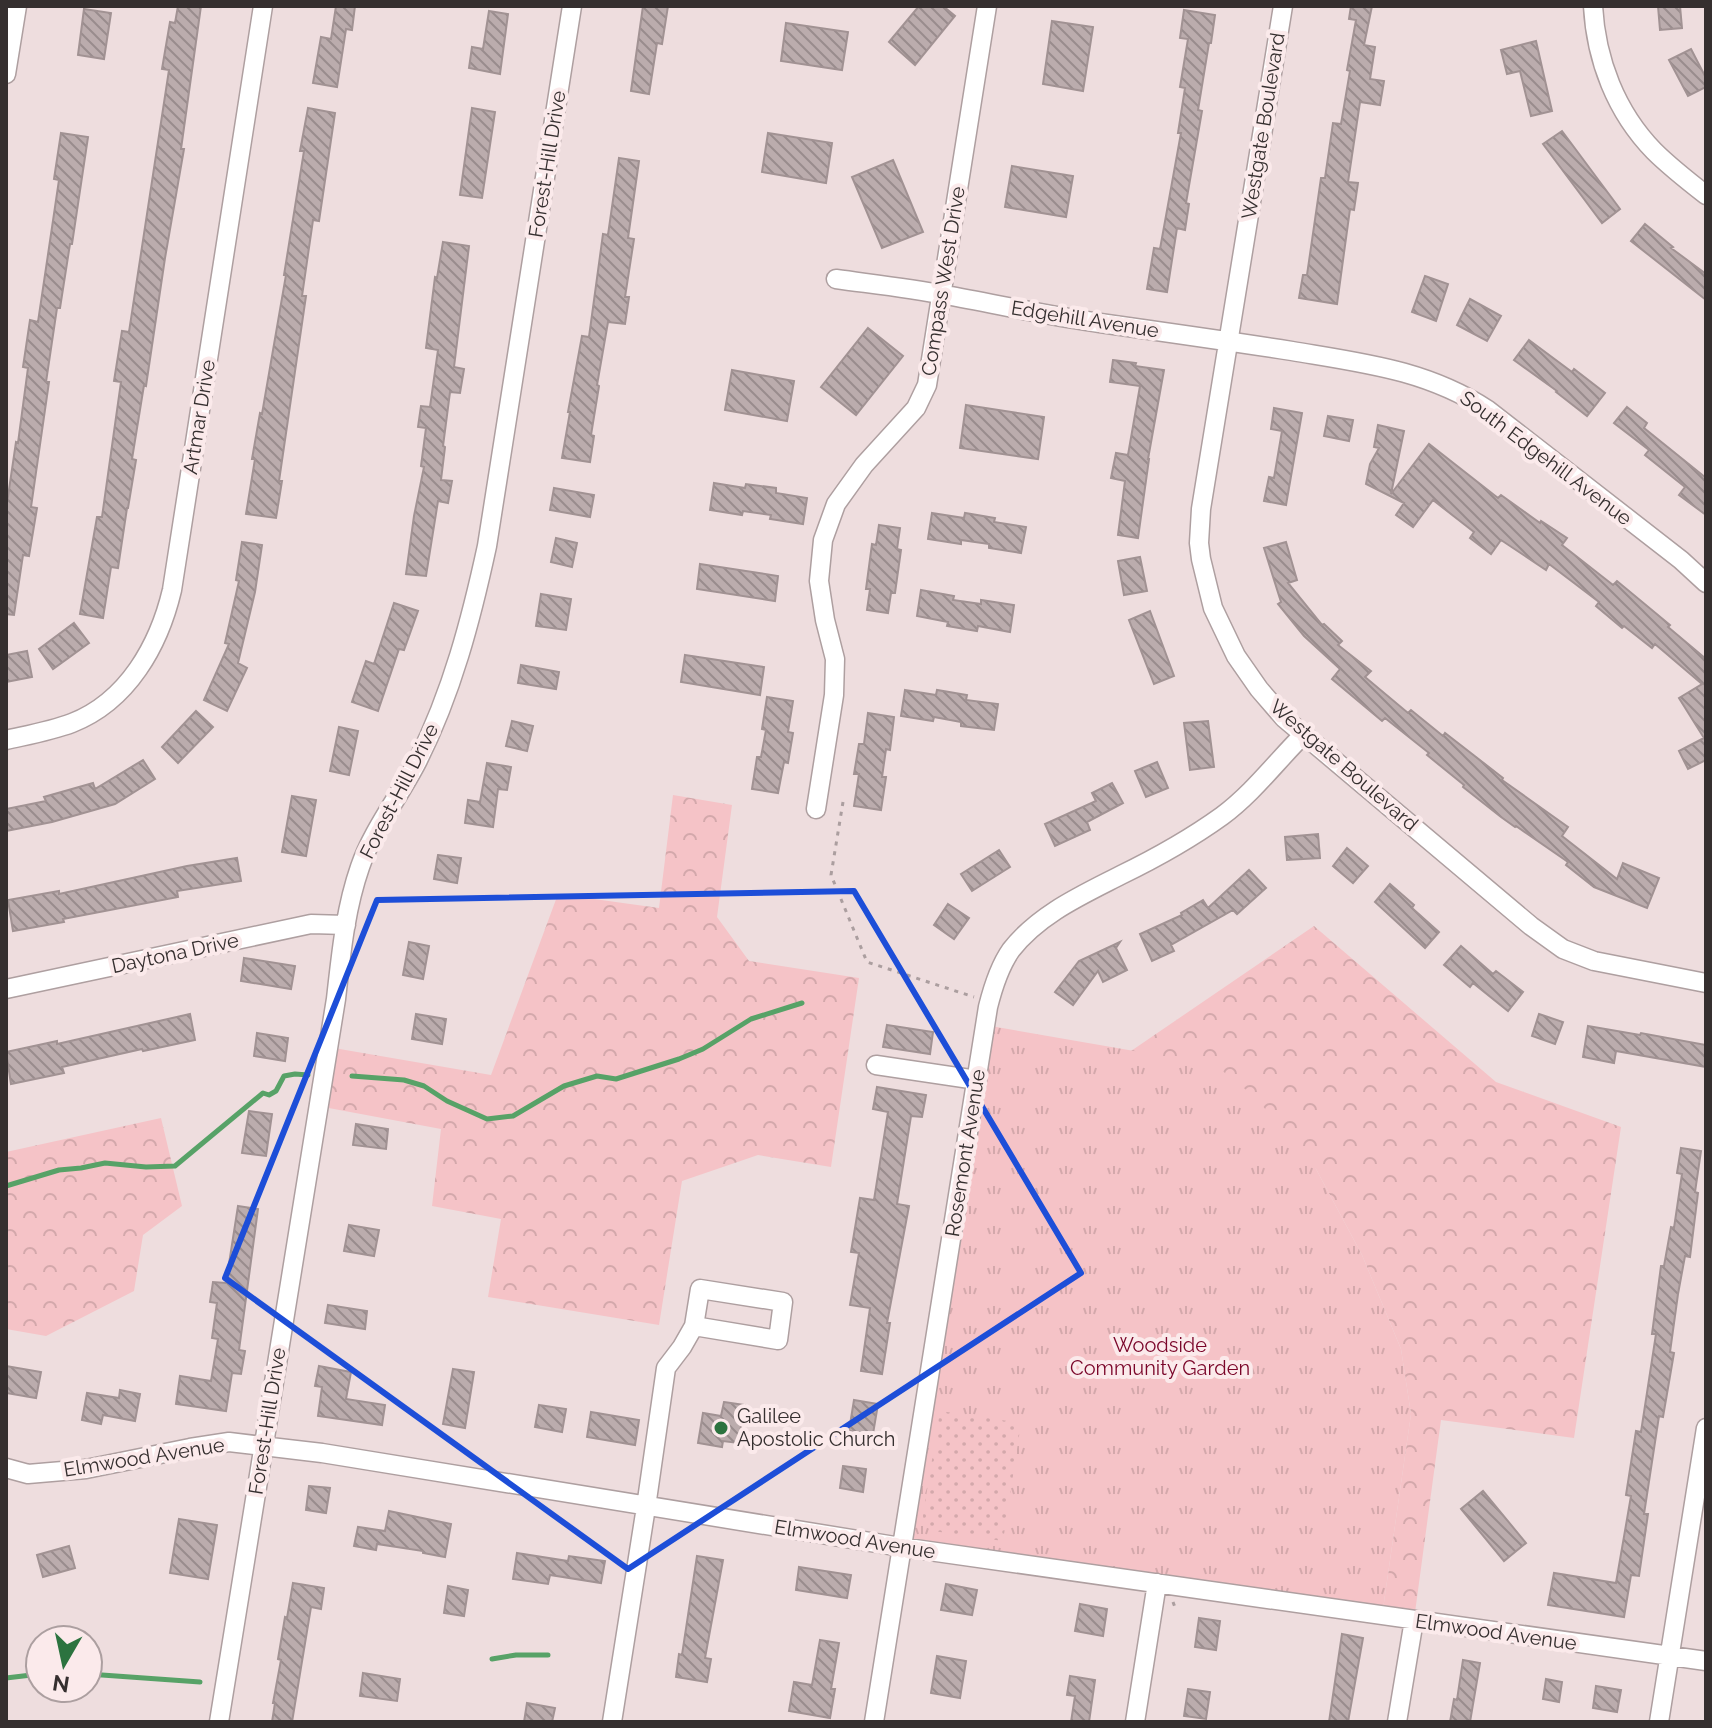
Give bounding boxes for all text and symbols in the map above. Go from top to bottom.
street label: Westgate Boulevard [1236,31,1290,221]
street label: Forest-Hill Drive [524,89,571,239]
street label: Compass West Drive [916,184,970,377]
street label: Edgehill Avenue [1009,295,1161,343]
street label: Artmar Drive [178,358,220,476]
street label: South Edgehill Avenue [1455,386,1637,531]
street label: Westgate Boulevard [1265,694,1423,836]
street label: Forest-Hill Drive [355,719,443,863]
street label: Daytona Drive [109,928,241,978]
street label: Rosemont Avenue [940,1067,990,1238]
park label: Woodside Community Garden [1070,1333,1250,1380]
street label: Forest-Hill Drive [244,1346,291,1496]
place label: Galilee Apostolic Church [737,1404,895,1451]
marker: Galilee Apostolic Church [712,1419,730,1437]
street label: Elmwood Avenue [62,1432,226,1482]
street label: Elmwood Avenue [773,1514,937,1564]
street label: Elmwood Avenue [1414,1609,1578,1655]
north arrow [24,1624,104,1704]
text: N [51,1670,71,1698]

